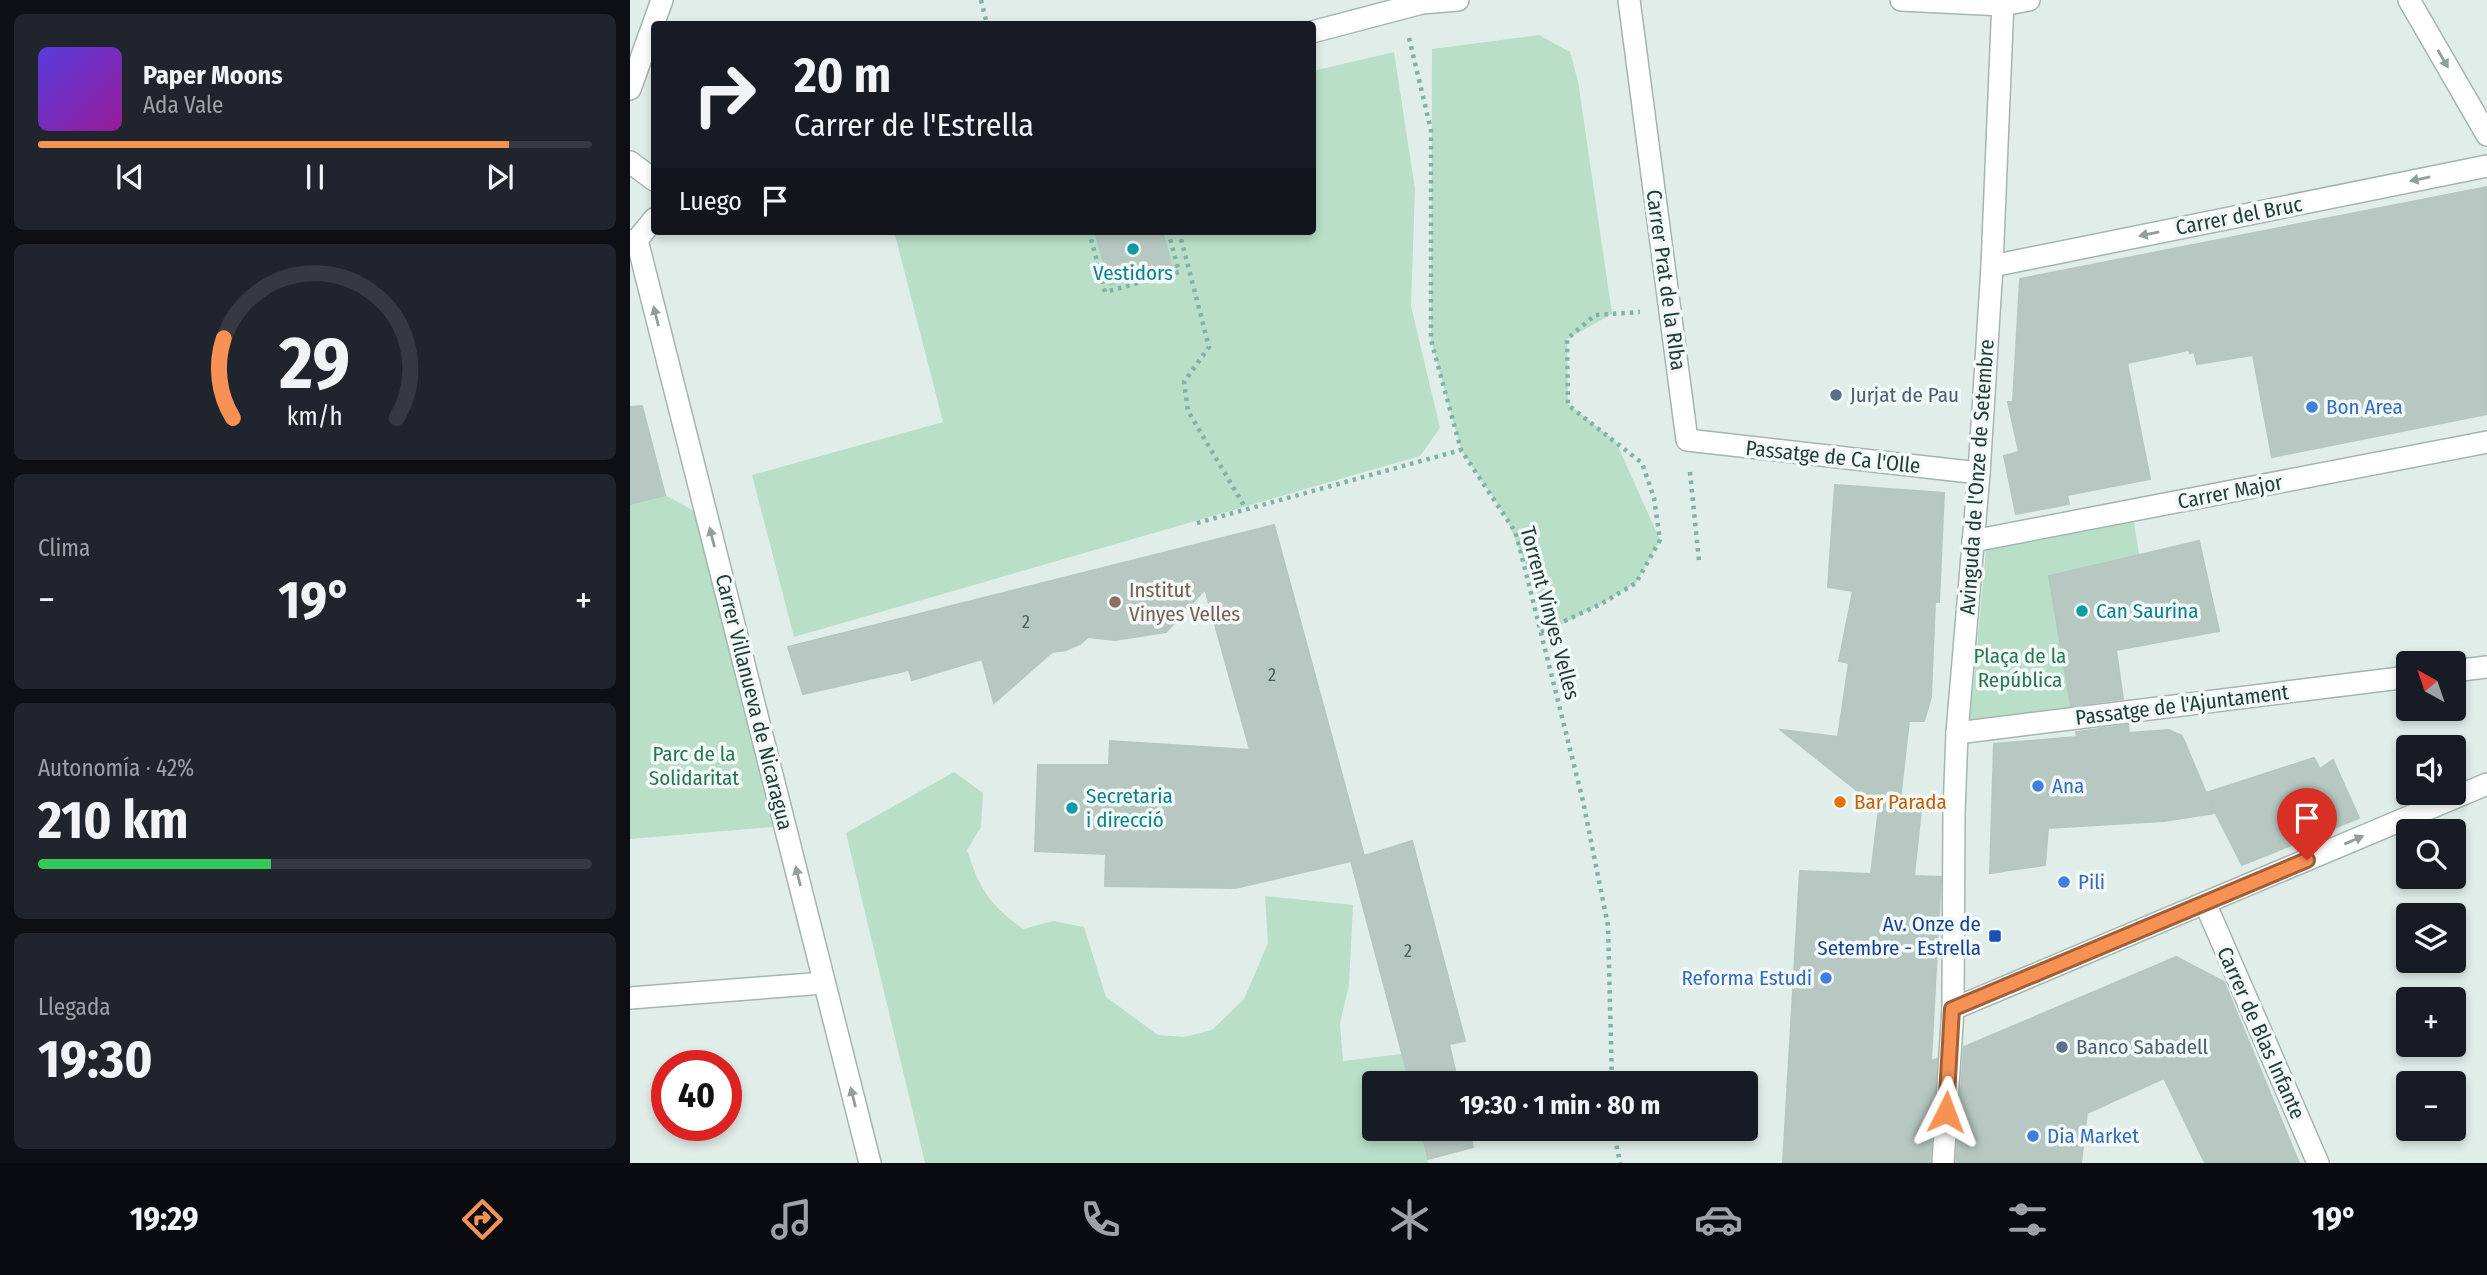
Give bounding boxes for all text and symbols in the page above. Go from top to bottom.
text: 20 m [794,46,891,105]
icon: right [679,49,770,140]
one-way arrow [2437,49,2449,69]
text: Paper Moons [143,60,283,91]
text: Ada Vale [143,91,223,119]
text: Carrer de l'Estrella [794,106,1034,144]
icon: previous [111,158,149,196]
icon: pause [296,158,334,196]
icon: next [481,158,519,196]
one-way arrow [2409,174,2431,185]
icon: arrive [756,182,794,220]
text: Luego [679,186,742,217]
street label: Carrer Prat de la RIba [1640,188,1692,372]
street label: Carrer del Bruc [2174,191,2304,241]
one-way arrow [2138,229,2160,240]
marker: Vestidors [1125,241,1141,257]
place label: Vestidors [1093,260,1173,286]
one-way arrow [650,305,661,327]
text: 29 [279,320,350,407]
street label: Avinguda de l'Onze de Setembre [1954,338,2000,616]
place label: Jurjat de Pau [1850,382,1959,408]
marker: Jurjat de Pau [1828,387,1844,403]
place label: Bon Area [2326,394,2403,420]
marker: Bon Area [2304,399,2320,415]
text: km/h [287,401,343,431]
street label: Passatge de Ca l'Olle [1744,435,1922,479]
street label: Carrer Major [2175,469,2285,515]
street label: Torrent Vinyes Velles [1514,524,1586,702]
one-way arrow [706,526,717,548]
text: Clima [38,534,90,562]
text: 19° [278,569,352,632]
street label: Carrer Villanueva de Nicaragua [710,571,798,833]
text: − [38,577,55,623]
text: + [575,577,592,623]
place label: Institut Vinyes Velles [1129,577,1240,627]
marker: Institut Vinyes Velles [1107,594,1123,610]
place label: Can Saurina [2096,598,2198,624]
marker: Can Saurina [2074,603,2090,619]
house number: 2 [1022,611,1030,633]
park label: Plaça de la República [1974,643,2066,693]
north arrow [2396,651,2466,721]
map controls [2396,651,2466,1141]
house number: 2 [1268,664,1276,686]
street label: Passatge de l'Ajuntament [2074,679,2290,731]
button: sound [2396,735,2466,805]
park label: Parc de la Solidaritat [649,741,739,791]
text: Autonomía · 42% [38,754,194,782]
place label: Ana [2052,773,2084,799]
marker: Ana [2030,778,2046,794]
place label: Secretaria i direcció [1086,783,1173,833]
pin [2277,788,2337,860]
text: 210 km [38,789,189,852]
place label: Bar Parada [1854,789,1947,815]
marker: Bar Parada [1832,794,1848,810]
icon: arrive [2288,799,2326,837]
marker: Secretaria i direcció [1064,800,1080,816]
button: search [2396,819,2466,889]
one-way arrow [2344,834,2365,845]
one-way arrow [792,865,803,887]
place label: Pili [2078,869,2105,895]
marker: Pili [2056,874,2072,890]
button: layers [2396,903,2466,973]
place label: Av. Onze de Setembre - Estrella [1817,911,1981,961]
marker: Av. Onze de Setembre - Estrella [1987,928,2003,944]
house number: 2 [1404,940,1412,962]
street label: Carrer de Blas Infante [2211,943,2311,1123]
place label: Reforma Estudi [1681,965,1812,991]
marker: Reforma Estudi [1818,970,1834,986]
button: + [2396,987,2466,1057]
text: Llegada [38,993,110,1021]
text: 19:30 [38,1028,153,1091]
place label: Banco Sabadell [2076,1034,2209,1060]
marker: Banco Sabadell [2054,1039,2070,1055]
speed limit sign: 40 [651,1050,742,1141]
button: − [2396,1071,2466,1141]
position arrow [1909,1075,1983,1149]
one-way arrow [847,1086,858,1108]
text: 19:30 · 1 min · 80 m [1460,1090,1660,1121]
place label: Dia Market [2047,1123,2139,1149]
marker: Dia Market [2025,1128,2041,1144]
icon: directions [458,1195,507,1244]
icon: music [767,1195,816,1244]
icon: phone [1076,1195,1125,1244]
icon: climate [1385,1195,1434,1244]
icon: car [1694,1195,1743,1244]
icon: filters [2003,1195,2052,1244]
text: 19:29 [130,1200,199,1238]
text: 19° [2312,1200,2357,1238]

